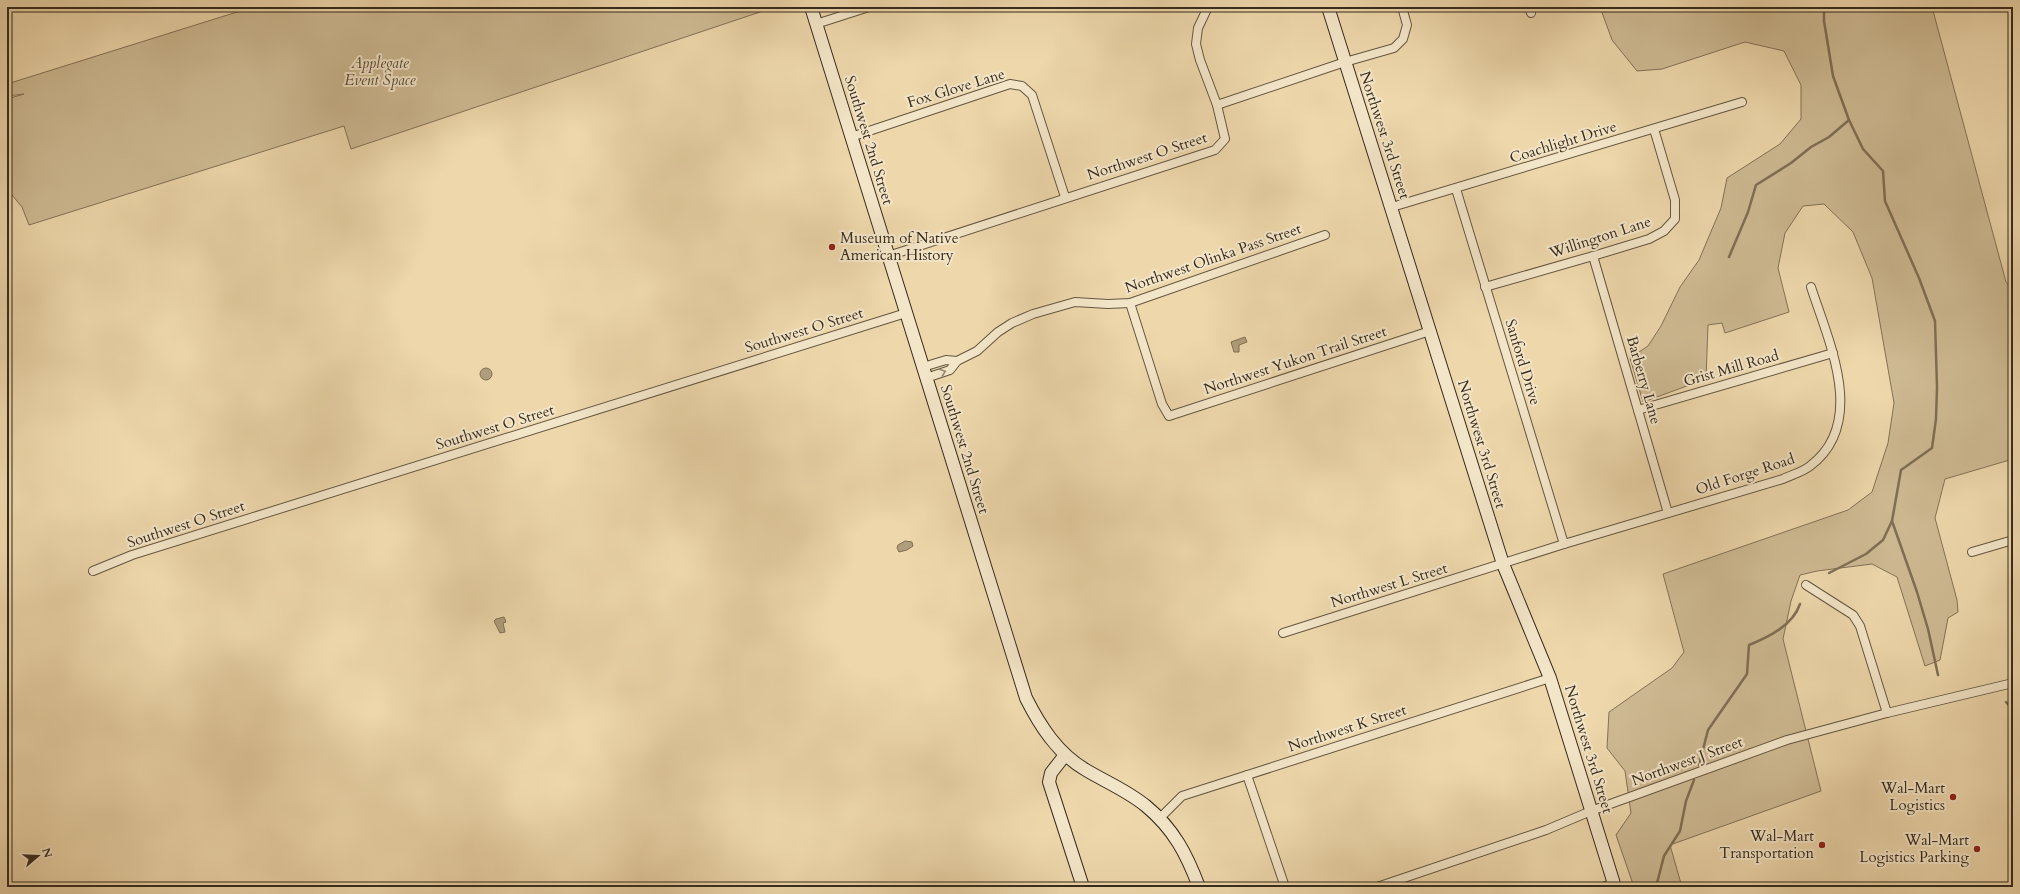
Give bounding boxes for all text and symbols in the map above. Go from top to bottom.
park label: Applegate Event Space [345,53,416,90]
street label: Fox Glove Lane [905,64,1008,112]
street label: Northwest 3rd Street [1355,69,1415,202]
street label: Southwest 2nd Street [840,73,898,207]
street label: Coachlight Drive [1507,116,1619,168]
street label: Northwest O Street [1084,127,1210,185]
street label: Willington Lane [1546,211,1654,263]
street label: Northwest Olinka Pass Street [1122,218,1304,298]
place label: Museum of Native American History [840,228,959,265]
marker: Museum of Native American History [827,242,837,252]
street label: Southwest O Street [742,302,866,357]
street label: Sanford Drive [1500,317,1546,408]
street label: Northwest Yukon Trail Street [1201,321,1389,399]
street label: Barberry Lane [1622,334,1666,427]
street label: Grist Mill Road [1681,345,1781,391]
one-way arrow [940,368,947,376]
street label: Northwest 3rd Street [1453,377,1511,511]
street label: Southwest 2nd Street [936,382,994,516]
street label: Southwest O Street [433,399,557,454]
street label: Old Forge Road [1693,449,1797,499]
street label: Southwest O Street [125,495,248,552]
street label: Northwest L Street [1328,558,1450,612]
street label: Northwest 3rd Street [1560,682,1618,816]
street label: Northwest K Street [1285,699,1409,757]
street label: Northwest J Street [1629,731,1746,790]
place label: Wal-Mart Logistics [1880,778,1945,815]
marker: Wal-Mart Logistics [1948,792,1958,802]
place label: Wal-Mart Transportation [1719,826,1814,863]
place label: Wal-Mart Logistics Parking [1859,830,1970,867]
north arrow [18,836,58,876]
marker: Wal-Mart Transportation [1817,840,1827,850]
marker: Wal-Mart Logistics Parking [1972,844,1982,854]
text: N [38,846,56,860]

